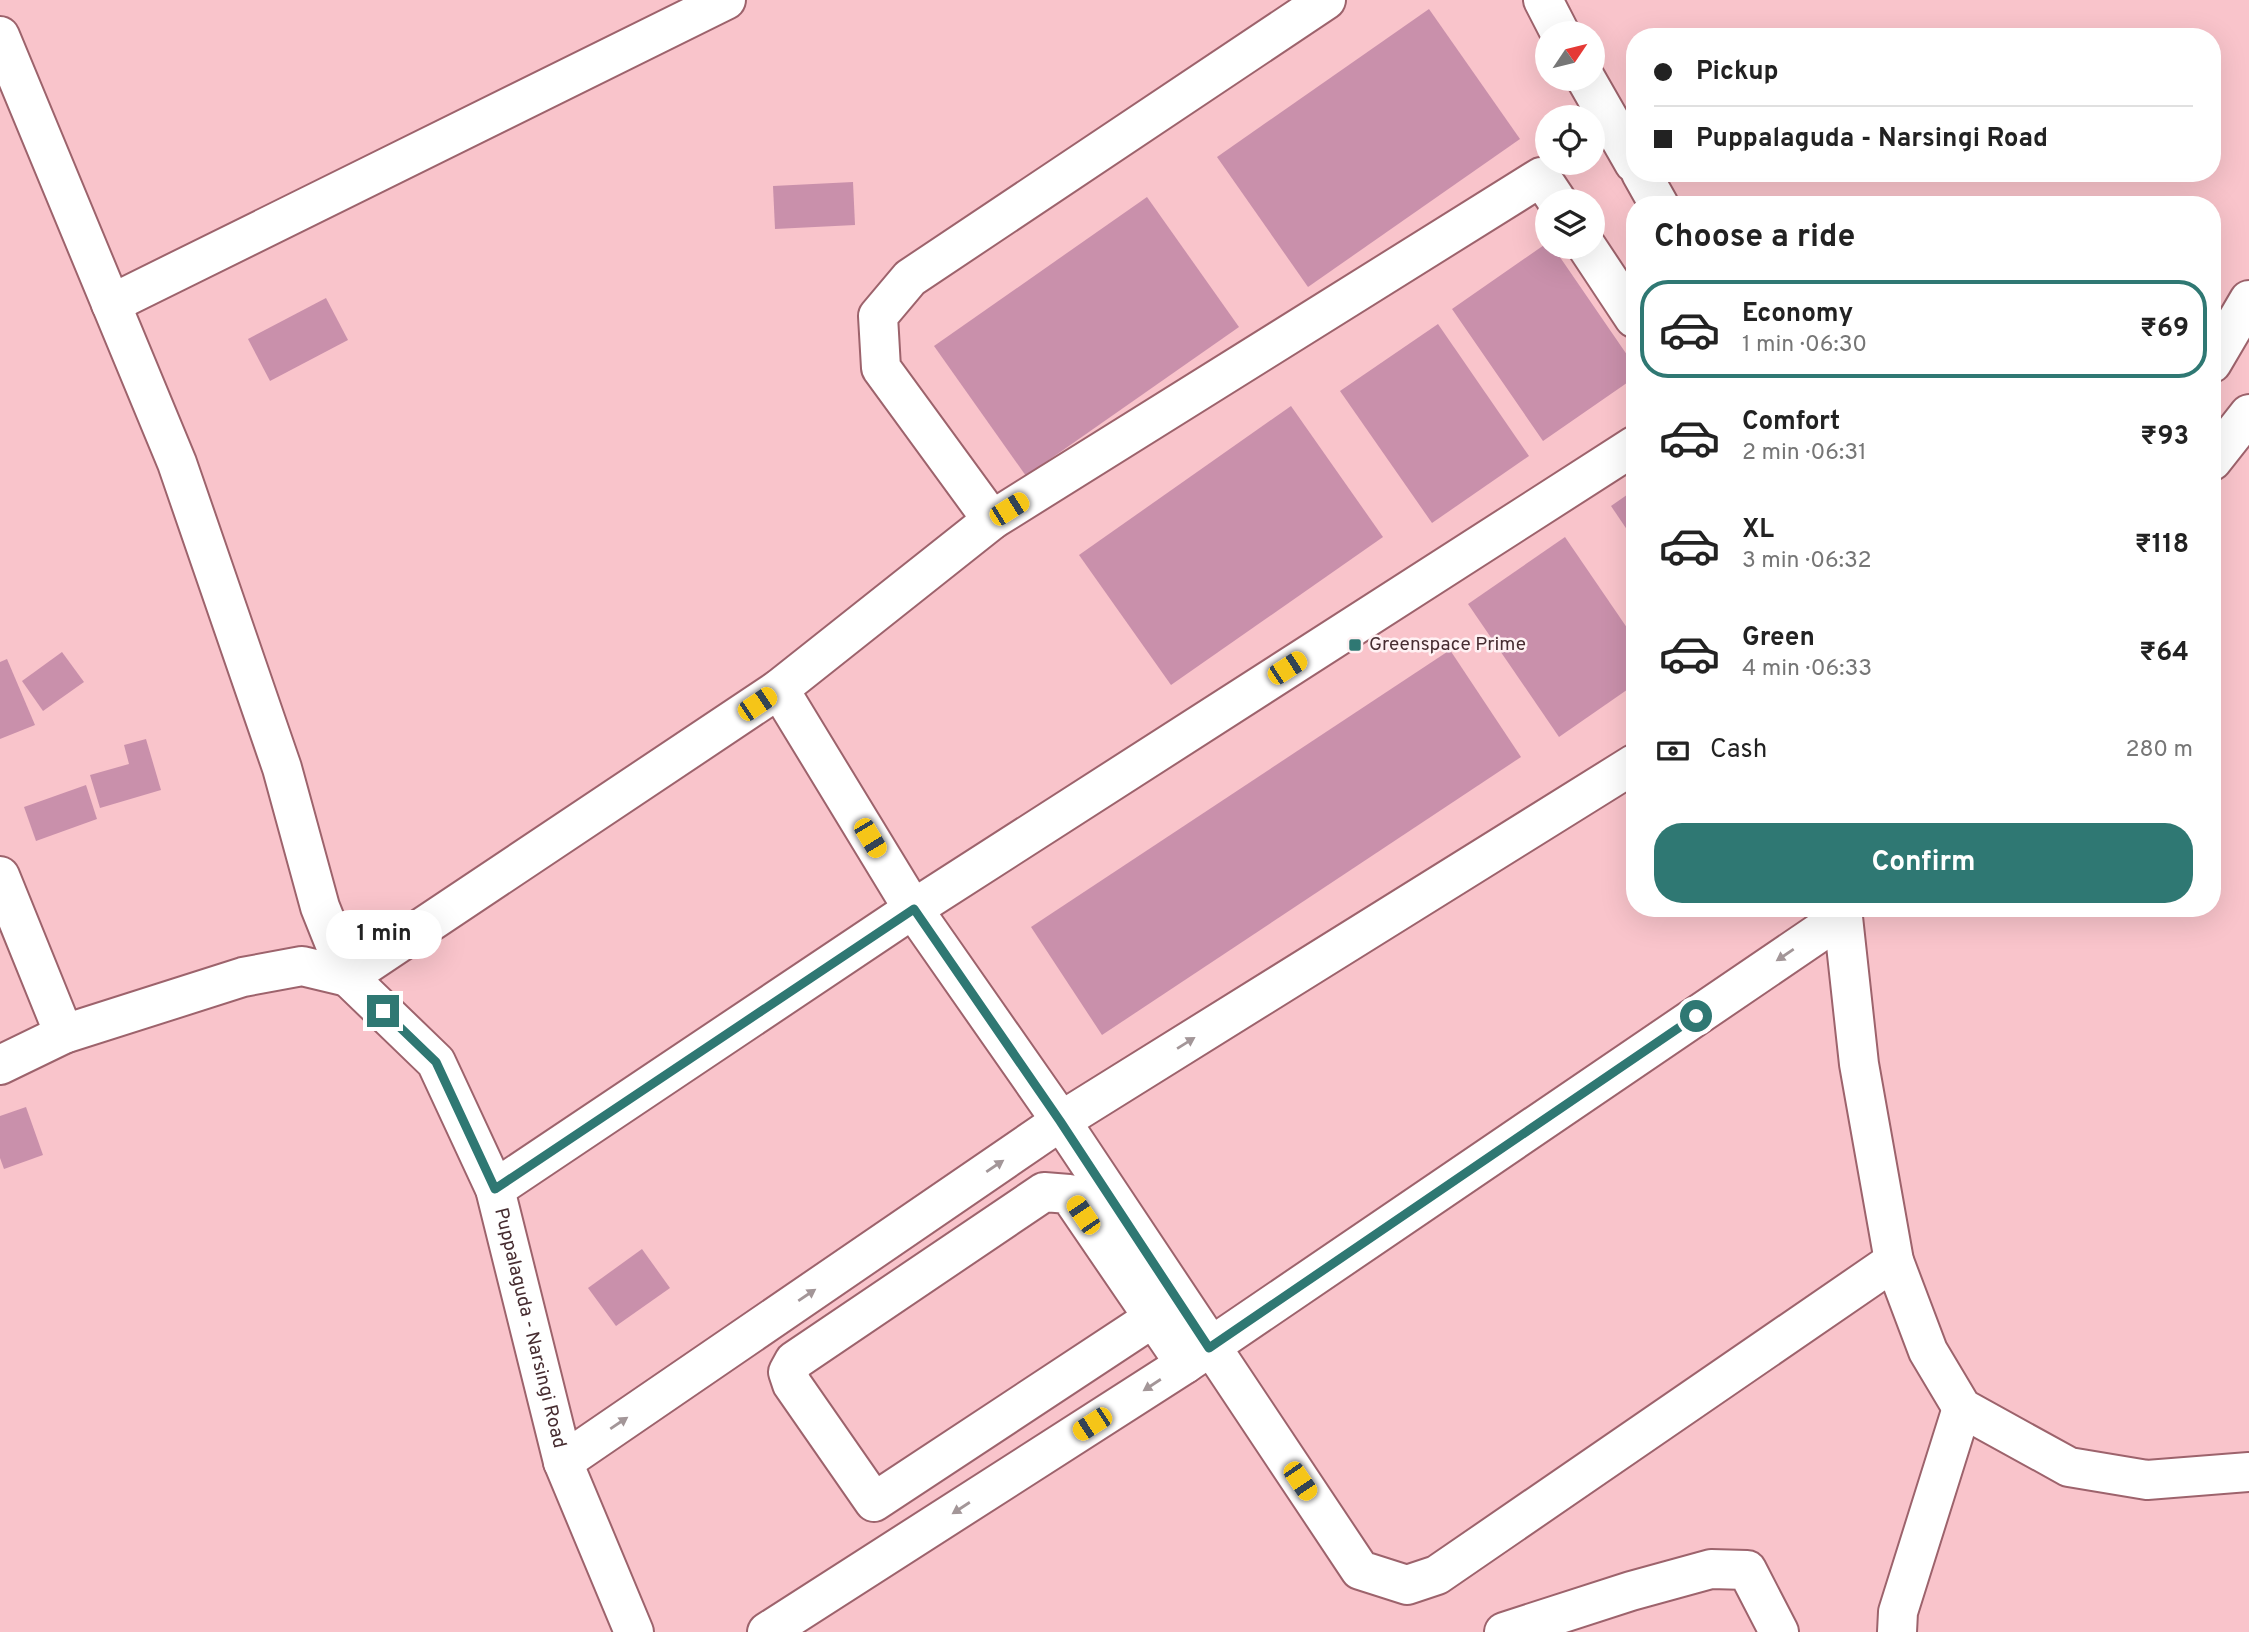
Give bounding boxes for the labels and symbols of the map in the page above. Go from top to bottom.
north arrow [1535,21,1605,91]
car [986,489,1033,529]
place label: Greenspace Prime [1369,633,1526,657]
marker: Greenspace Prime [1347,637,1363,653]
car [1264,648,1311,688]
car [734,684,781,724]
car [851,815,890,861]
callout: 1 min [325,909,441,958]
one-way arrow [1775,949,1795,962]
route end [367,995,399,1027]
route start [1680,1000,1712,1032]
one-way arrow [1177,1037,1196,1050]
one-way arrow [986,1159,1004,1173]
car [1063,1192,1104,1238]
street label: Puppalaguda - Narsingi Road [488,1205,571,1451]
one-way arrow [798,1288,816,1302]
one-way arrow [1143,1378,1161,1392]
car [1069,1404,1116,1444]
one-way arrow [610,1416,628,1430]
car [1280,1458,1321,1504]
one-way arrow [951,1501,970,1514]

